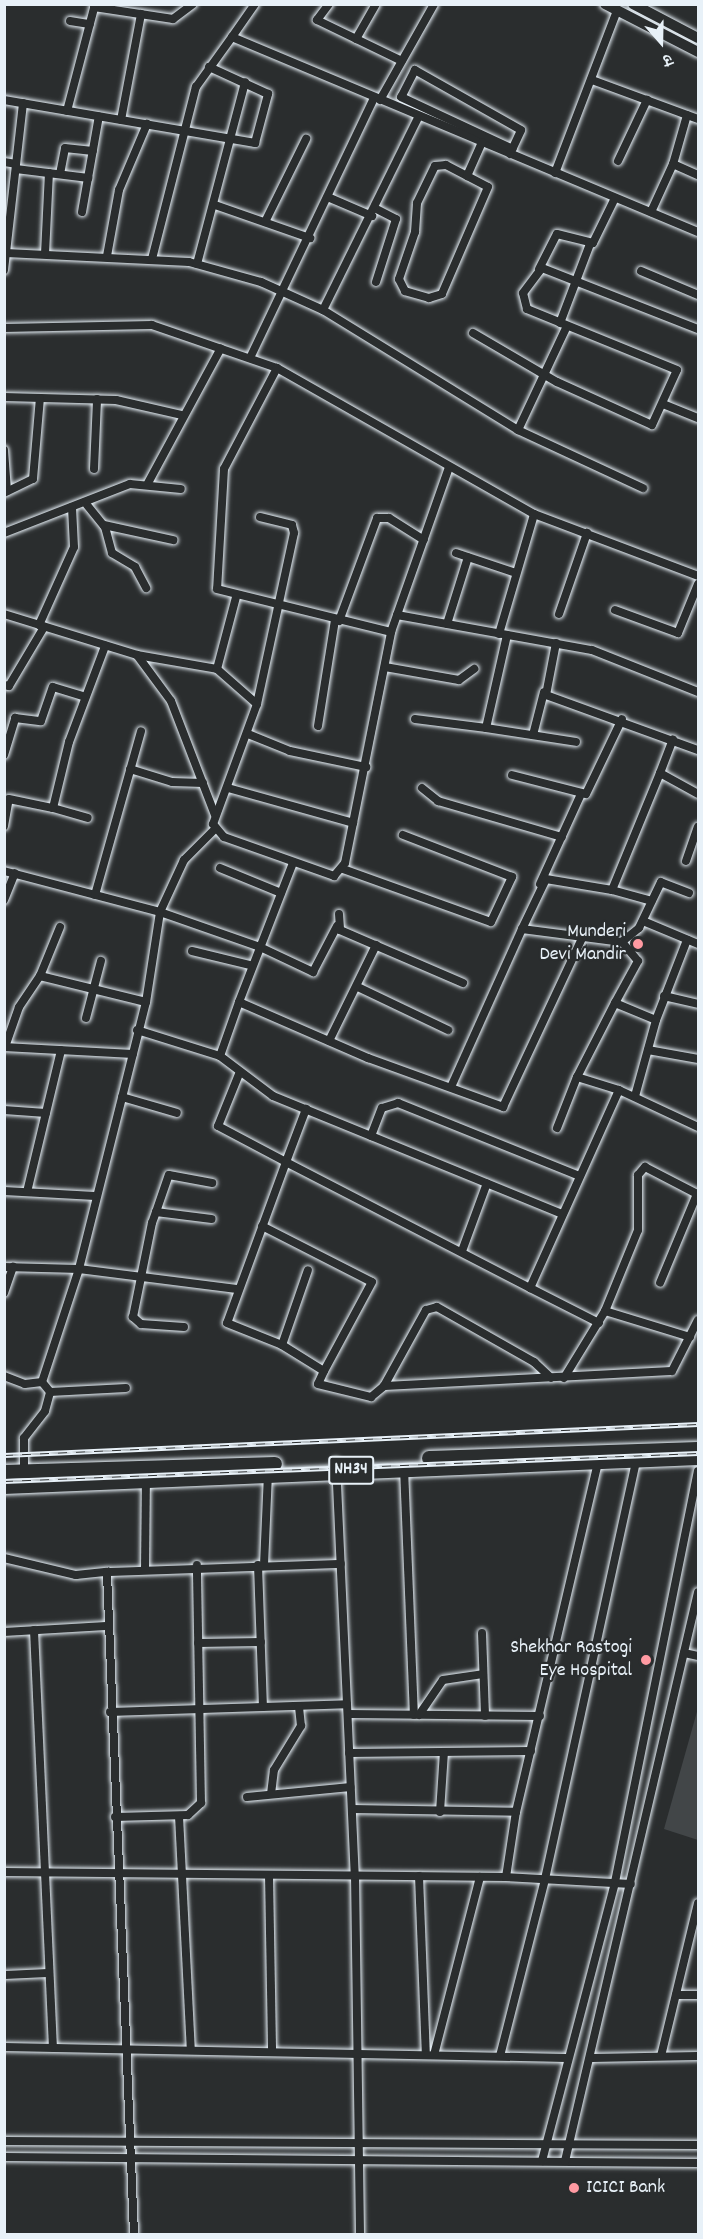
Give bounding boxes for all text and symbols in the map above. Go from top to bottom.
north arrow [631,12,691,72]
text: उ [659,47,676,72]
place label: Munderi Devi Mandir [540,921,626,968]
marker: Munderi Devi Mandir [631,937,645,951]
road number: NH34 [327,1455,375,1485]
place label: Shekhar Rastogi Eye Hospital [510,1636,632,1683]
marker: Shekhar Rastogi Eye Hospital [637,1651,655,1669]
place label: ICICI Bank [586,2176,665,2200]
marker: ICICI Bank [567,2181,581,2195]

